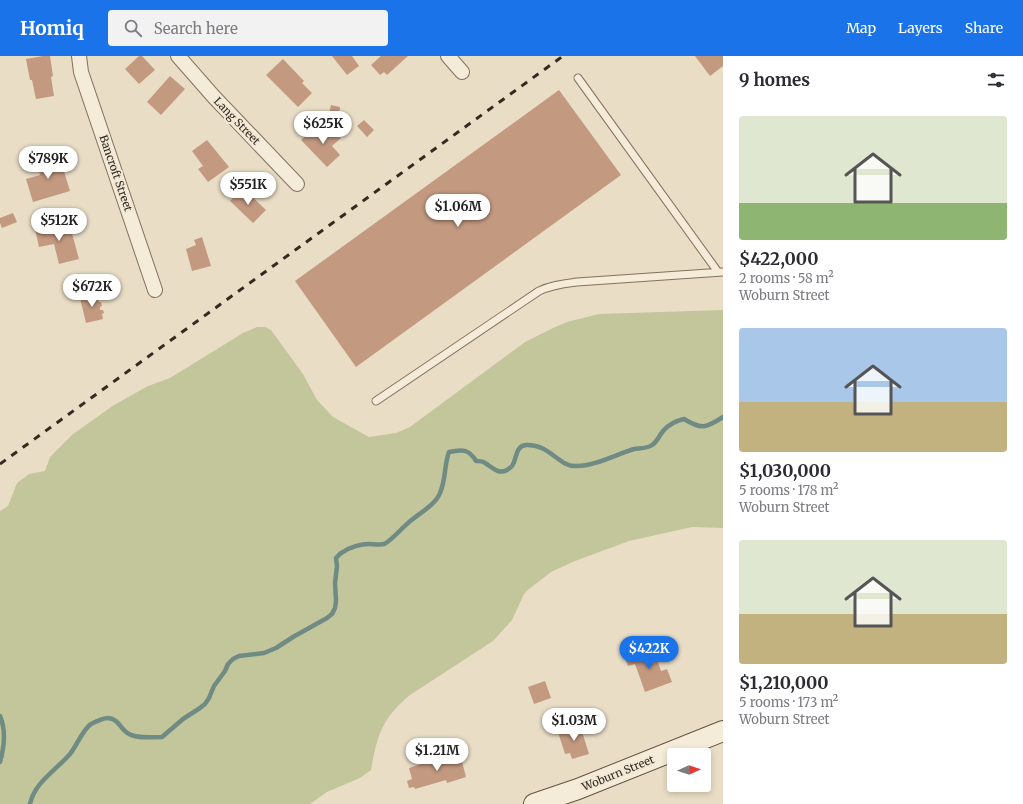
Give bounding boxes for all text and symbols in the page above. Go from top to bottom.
search box [108,10,388,46]
text: Homiq [20,16,84,40]
icon: search [122,17,144,39]
text: Search here [154,19,238,38]
text: Map [846,19,876,37]
text: Layers [898,19,943,37]
text: Share [965,19,1003,37]
text: 9 homes [739,69,810,91]
icon: filters [985,69,1007,91]
street label: Lang Street [211,94,264,148]
pin: $625K [295,111,351,145]
text: $625K [303,115,343,132]
street label: Bancroft Street [96,133,136,214]
icon: home [837,142,909,214]
pin: $789K [20,146,76,180]
text: $789K [28,150,68,167]
pin: $551K [220,172,276,206]
text: $551K [229,176,267,193]
pin: $1.06M [425,194,491,228]
text: $1.06M [434,198,482,215]
pin: $512K [31,208,87,242]
text: $512K [40,212,78,229]
text: $422,000 [739,248,818,270]
text: 2 rooms · 58 m² [739,270,834,287]
pin: $672K [64,274,120,308]
text: $672K [72,278,112,295]
text: Woburn Street [739,287,830,304]
icon: home [837,354,909,426]
text: $1,030,000 [739,460,831,482]
text: 5 rooms · 178 m² [739,482,838,499]
text: Woburn Street [739,499,830,516]
icon: home [837,566,909,638]
pin: $422K [621,636,677,670]
text: $422K [628,640,670,657]
text: $1,210,000 [739,672,829,694]
text: 5 rooms · 173 m² [739,694,838,711]
pin: $1.03M [541,708,607,742]
text: Woburn Street [739,711,830,728]
text: $1.03M [551,712,597,729]
pin: $1.21M [404,738,470,772]
text: $1.21M [415,742,459,759]
north arrow [667,748,711,792]
map controls [667,748,711,792]
street label: Woburn Street [579,752,657,794]

